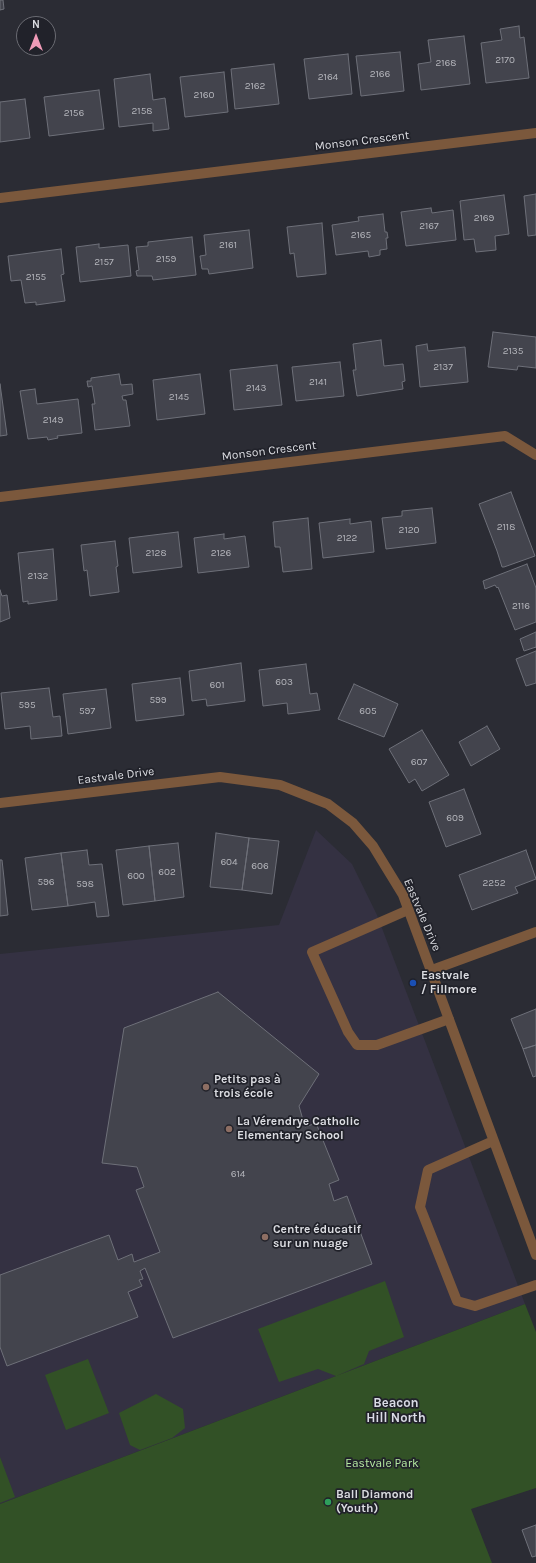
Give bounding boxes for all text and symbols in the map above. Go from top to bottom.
north arrow [16,16,56,56]
text: N [32,18,40,31]
house number: 2170 [495,54,515,66]
house number: 2168 [436,57,456,69]
house number: 2166 [370,68,390,80]
house number: 2164 [318,71,338,83]
house number: 2162 [245,80,265,92]
house number: 2160 [194,89,214,101]
house number: 2158 [132,105,152,117]
house number: 2156 [64,107,84,119]
street label: Monson Crescent [314,128,410,154]
house number: 2169 [474,212,494,224]
house number: 2167 [419,220,439,232]
house number: 2165 [351,229,371,241]
house number: 2161 [219,239,237,251]
house number: 2159 [156,253,176,265]
house number: 2157 [94,256,114,268]
house number: 2155 [26,271,46,283]
house number: 2135 [503,345,523,357]
house number: 2137 [433,361,453,373]
house number: 2141 [309,376,327,388]
house number: 2143 [246,382,266,394]
house number: 2145 [169,391,189,403]
house number: 2149 [43,414,63,426]
street label: Monson Crescent [221,438,317,464]
house number: 2118 [497,521,515,533]
house number: 2120 [399,524,419,536]
house number: 2122 [337,532,357,544]
house number: 2128 [145,547,167,559]
house number: 2126 [211,547,231,559]
house number: 2132 [28,570,48,582]
house number: 2116 [512,600,530,612]
house number: 603 [275,676,293,688]
house number: 601 [210,679,224,691]
house number: 599 [149,694,167,706]
house number: 595 [18,699,36,711]
house number: 597 [79,705,95,717]
house number: 605 [359,705,377,717]
house number: 607 [411,756,427,768]
street label: Eastvale Drive [77,764,155,788]
house number: 609 [446,812,464,824]
house number: 604 [220,856,238,868]
house number: 606 [251,860,269,872]
house number: 602 [158,866,176,878]
house number: 600 [127,870,145,882]
house number: 596 [37,876,55,888]
street label: Eastvale Drive [400,877,444,953]
house number: 2252 [482,877,506,889]
house number: 598 [76,878,94,890]
place label: Eastvale / Fillmore [421,969,477,997]
marker: Eastvale / Fillmore [408,978,418,988]
place label: Petits pas à trois école [214,1073,281,1101]
marker: Petits pas à trois école [201,1082,211,1092]
place label: La Vérendrye Catholic Elementary School [237,1115,360,1143]
marker: La Vérendrye Catholic Elementary School [224,1124,234,1134]
house number: 614 [231,1168,245,1180]
place label: Centre éducatif sur un nuage [273,1223,361,1251]
marker: Centre éducatif sur un nuage [260,1232,270,1242]
district label: Beacon Hill North [366,1395,426,1426]
park label: Eastvale Park [345,1457,419,1471]
place label: Ball Diamond (Youth) [336,1488,413,1516]
marker: Ball Diamond (Youth) [323,1497,333,1507]

